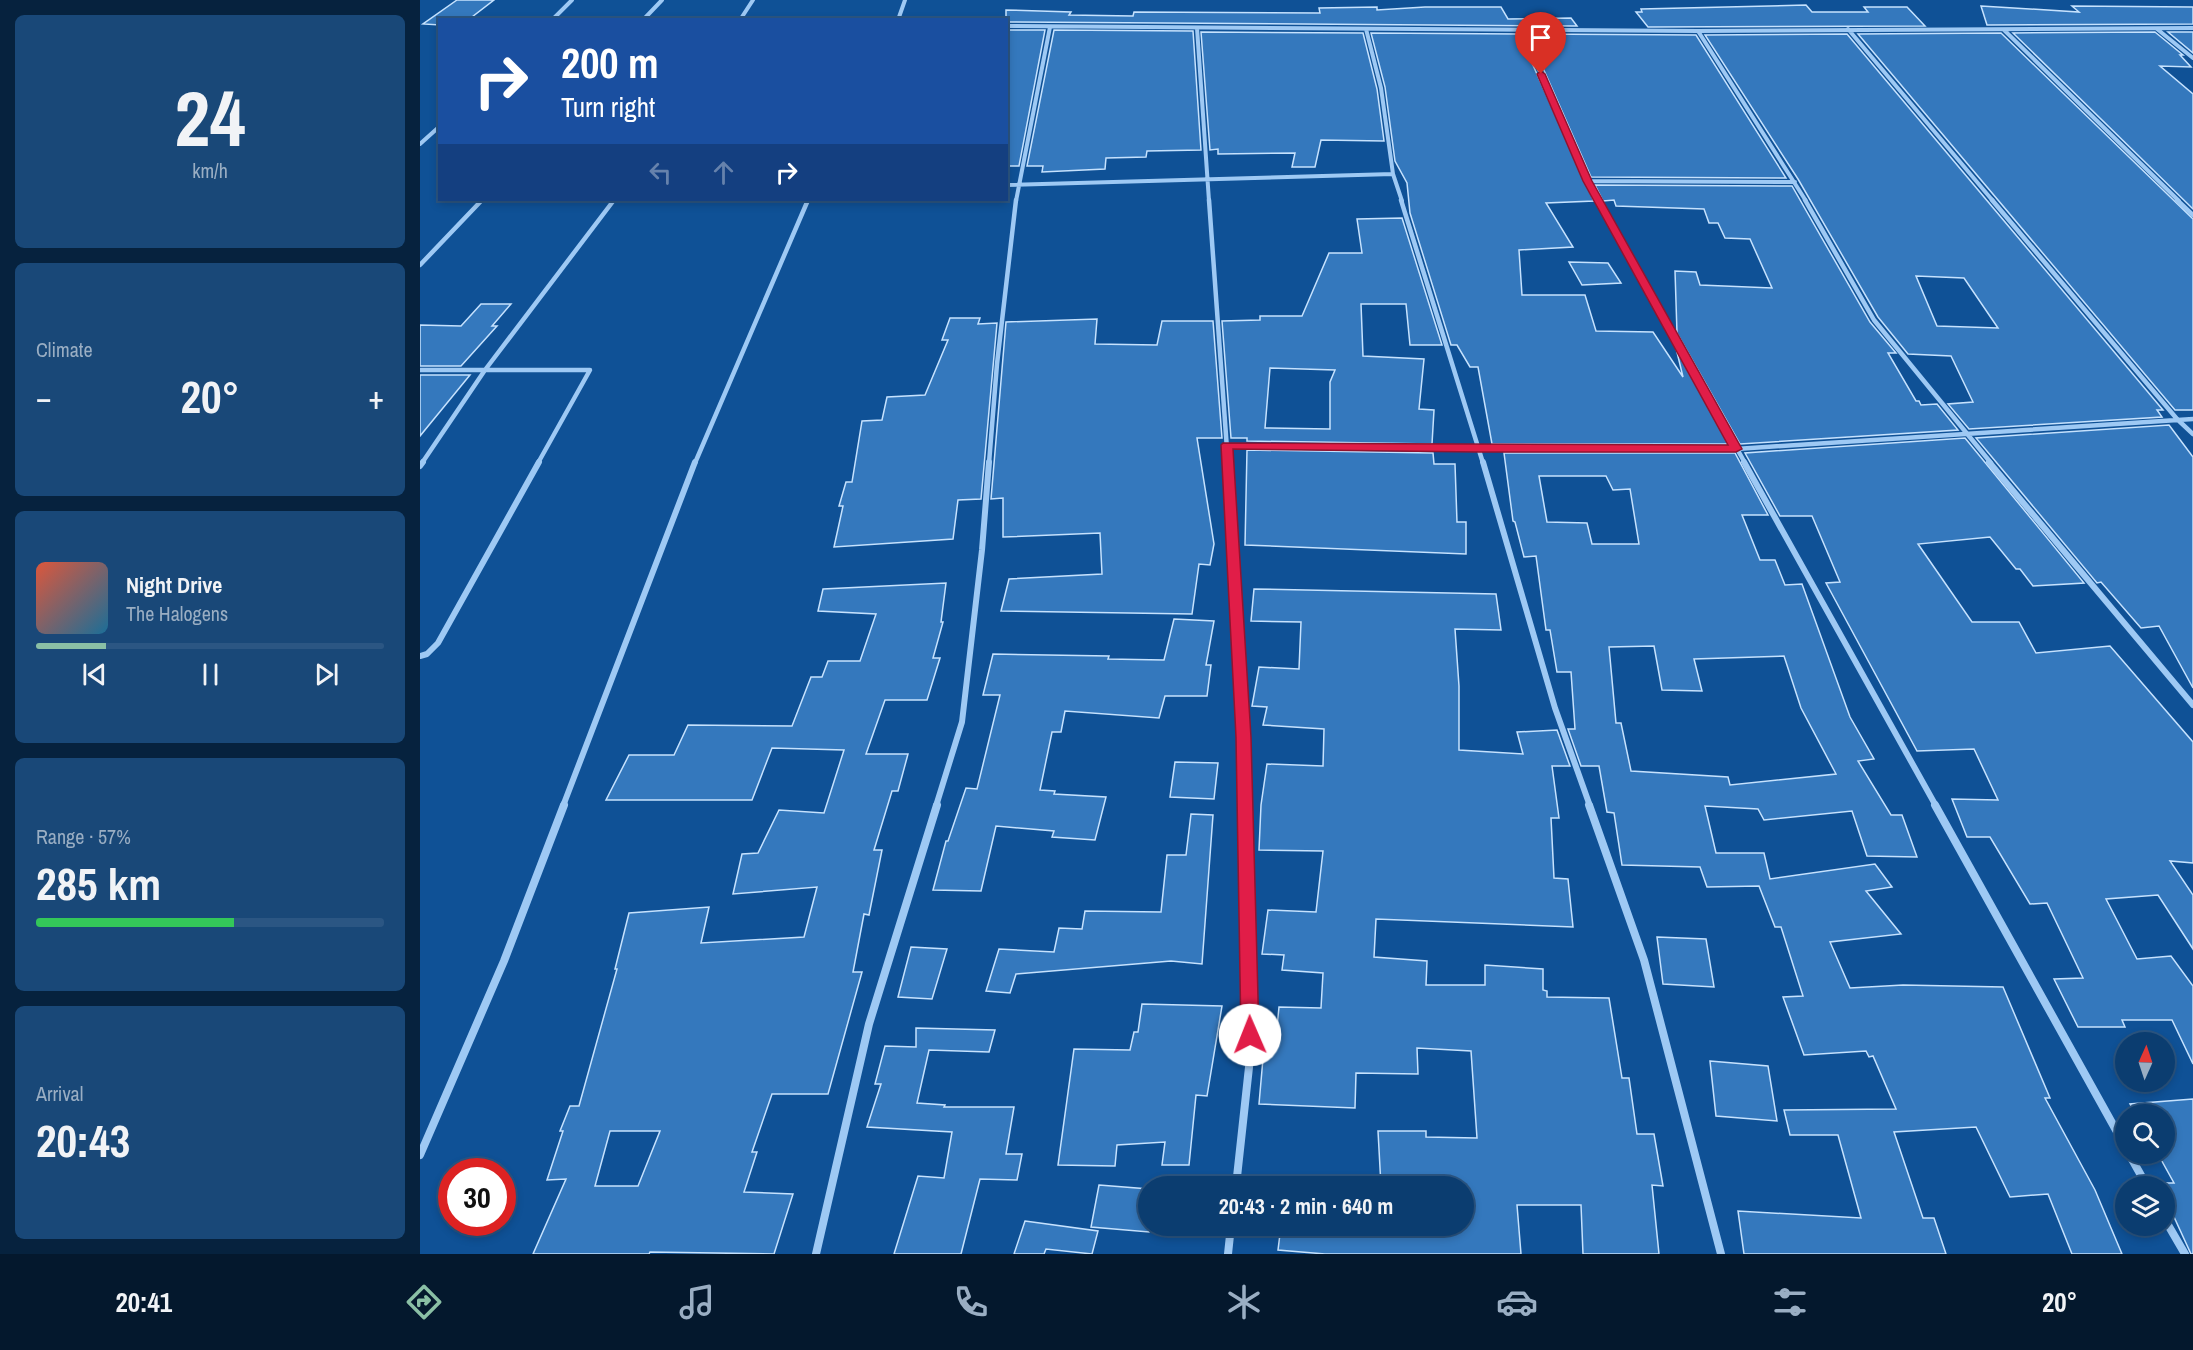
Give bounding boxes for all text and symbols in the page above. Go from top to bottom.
pin [1515,12,1566,74]
icon: arrive [1524,21,1557,54]
text: 200 m [561,35,659,91]
icon: right [462,42,540,120]
text: 24 [174,65,246,170]
text: Turn right [561,89,655,125]
icon: left [644,156,677,189]
icon: ahead [707,156,740,189]
icon: right [770,156,803,189]
text: km/h [192,157,228,184]
text: Climate [36,336,93,363]
text: 20° [180,366,240,427]
text: − [36,375,52,419]
text: + [368,375,384,419]
text: Night Drive [126,570,222,600]
text: The Halogens [126,600,228,627]
icon: previous [78,658,111,691]
icon: pause [194,658,227,691]
icon: next [310,658,343,691]
text: Range · 57% [36,823,131,850]
text: 285 km [36,853,161,914]
position arrow [1218,1003,1282,1067]
north arrow [2115,1032,2175,1092]
map controls [2115,1032,2175,1236]
text: Arrival [36,1080,83,1107]
button: search [2115,1104,2175,1164]
text: 20:43 [36,1110,130,1171]
speed limit sign: 30 [438,1158,516,1236]
button: layers [2115,1176,2175,1236]
text: 20:43 · 2 min · 640 m [1219,1191,1393,1221]
icon: directions [403,1281,445,1323]
icon: music [676,1281,718,1323]
icon: phone [950,1281,992,1323]
icon: climate [1223,1281,1265,1323]
icon: car [1496,1281,1538,1323]
icon: filters [1769,1281,1811,1323]
text: 20:41 [116,1284,172,1320]
text: 20° [2042,1284,2077,1320]

